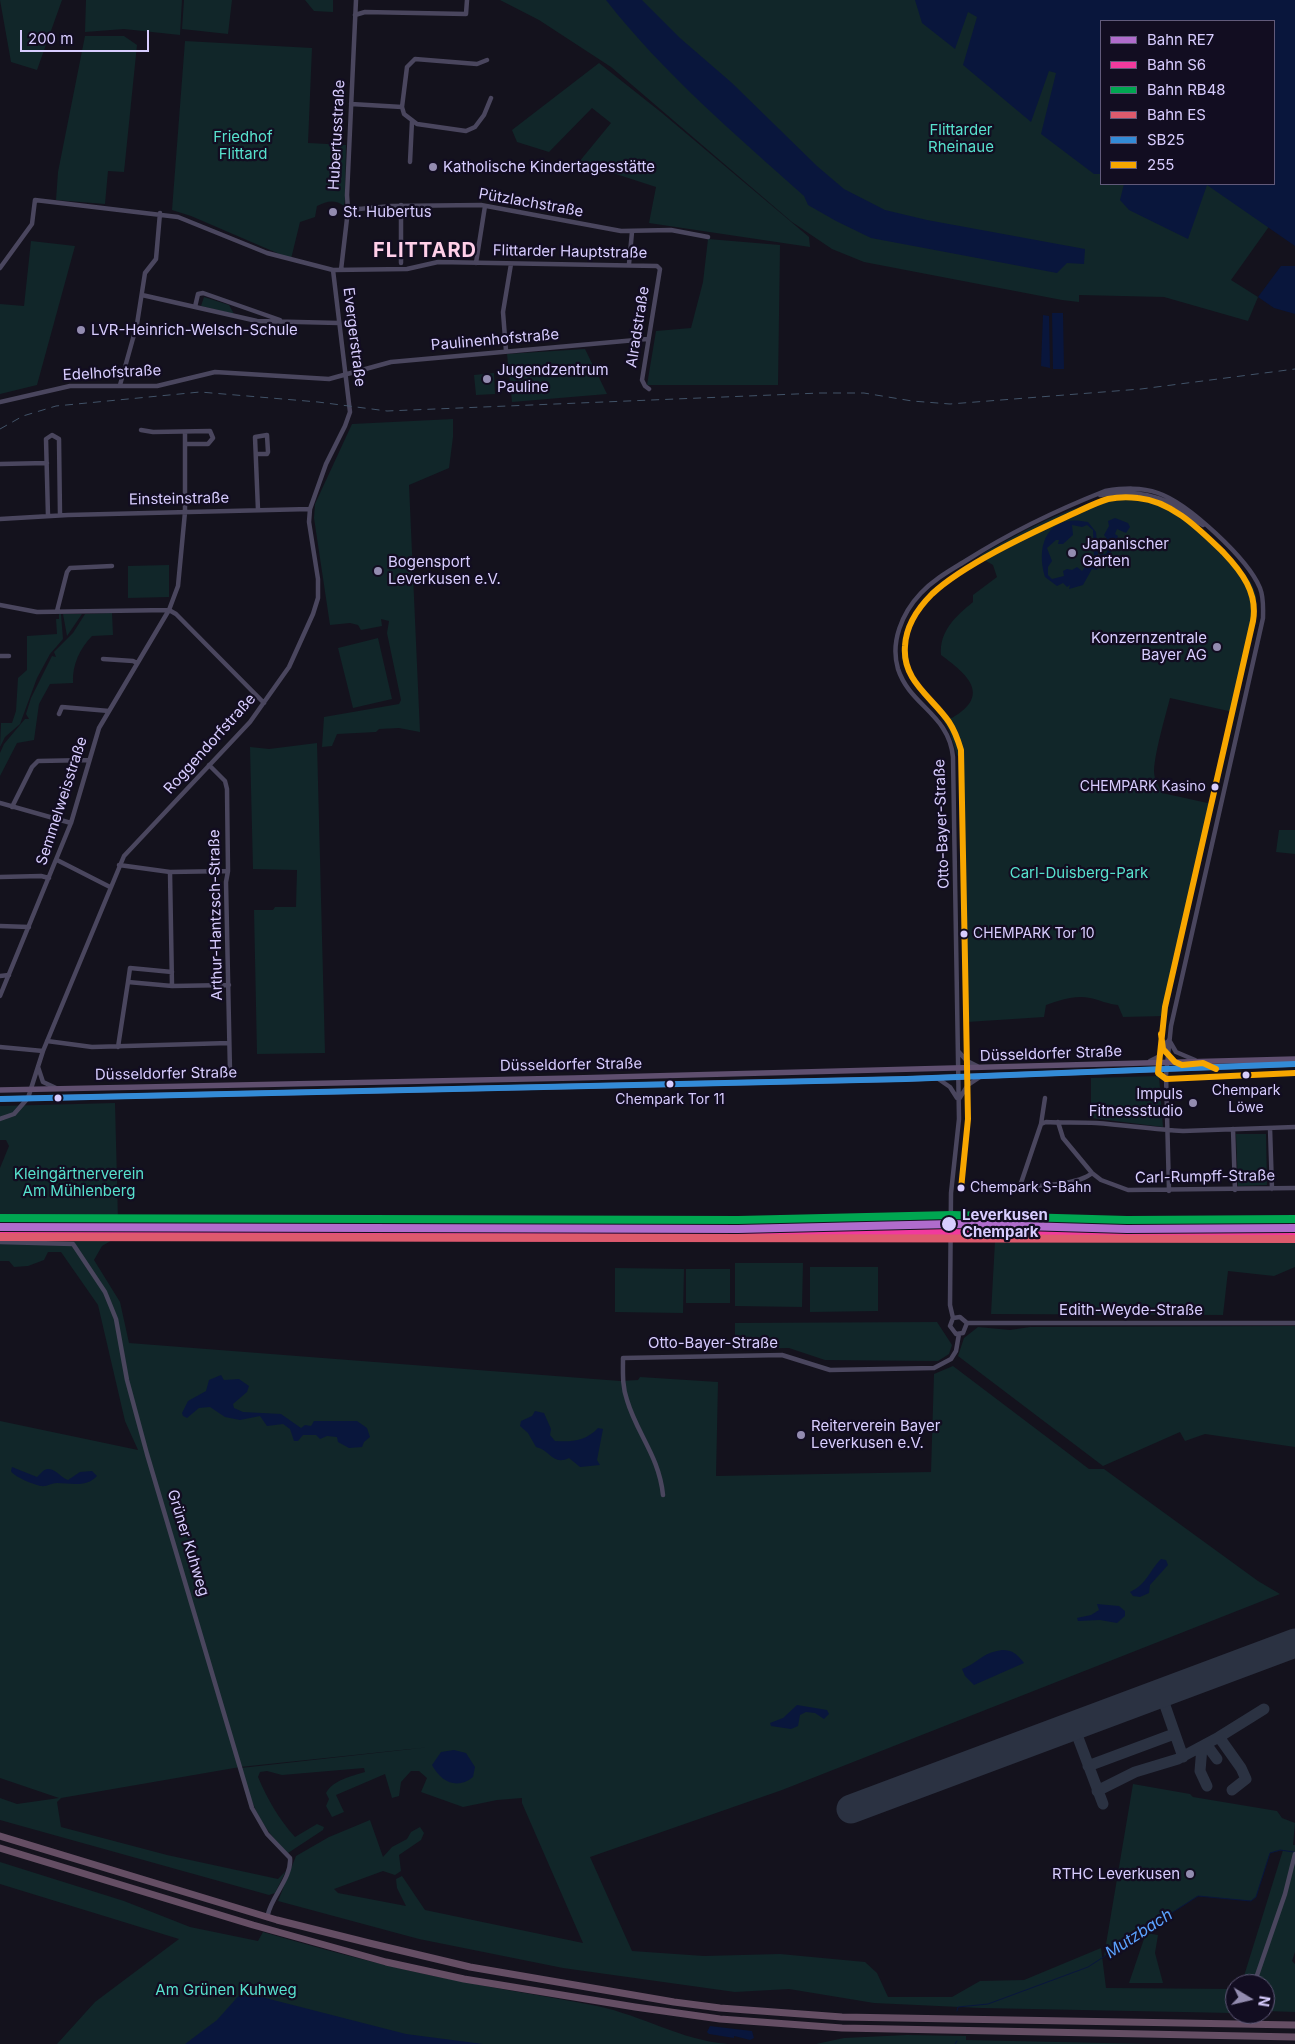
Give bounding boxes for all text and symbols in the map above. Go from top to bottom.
scale bar [22,20,151,52]
legend [1100,20,1275,185]
text: 200 m [28,29,73,48]
text: Bahn RE7 [1147,30,1214,49]
text: Bahn S6 [1147,55,1206,74]
street label: Hubertusstraße [325,79,349,191]
text: Bahn RB48 [1147,80,1226,99]
text: Bahn ES [1147,105,1206,124]
park label: Flittarder Rheinaue [928,121,994,156]
park label: Friedhof Flittard [213,128,273,163]
text: SB25 [1147,130,1185,149]
text: 255 [1147,155,1174,174]
place label: Katholische Kindertagesstätte [443,158,655,176]
marker: Katholische Kindertagesstätte [427,161,439,173]
street label: Pützlachstraße [477,185,585,221]
place label: St. Hubertus [343,203,432,221]
marker: St. Hubertus [327,206,339,218]
district label: FLITTARD [372,239,478,263]
street label: Flittarder Hauptstraße [493,242,647,262]
street label: Alradstraße [623,285,653,369]
street label: Evergerstraße [339,286,369,388]
place label: LVR-Heinrich-Welsch-Schule [91,321,298,339]
marker: LVR-Heinrich-Welsch-Schule [75,324,87,336]
street label: Paulinenhofstraße [430,325,560,355]
street label: Edelhofstraße [62,361,162,385]
place label: Jugendzentrum Pauline [497,361,609,396]
marker: Jugendzentrum Pauline [481,373,493,385]
street label: Einsteinstraße [129,489,229,509]
place label: Japanischer Garten [1082,535,1169,570]
marker: Japanischer Garten [1066,547,1078,559]
place label: Bogensport Leverkusen e.V. [388,553,501,588]
marker: Bogensport Leverkusen e.V. [372,565,384,577]
place label: Konzernzentrale Bayer AG [1091,629,1207,664]
marker: Konzernzentrale Bayer AG [1211,641,1223,653]
street label: Roggendorfstraße [160,690,260,798]
street label: Semmelweisstraße [33,734,91,868]
street label: Otto-Bayer-Straße [931,759,953,889]
place label: CHEMPARK Kasino [1080,779,1206,795]
marker: CHEMPARK Kasino [1210,782,1220,792]
street label: Arthur-Hantzsch-Straße [206,829,226,1001]
park label: Carl-Duisberg-Park [1010,864,1148,882]
place label: CHEMPARK Tor 10 [973,926,1095,942]
marker: CHEMPARK Tor 10 [959,929,969,939]
street label: Düsseldorfer Straße [980,1043,1122,1065]
street label: Düsseldorfer Straße [500,1055,642,1075]
street label: Düsseldorfer Straße [95,1064,237,1084]
marker: Chempark Löwe [1241,1070,1251,1080]
marker: Chempark Tor 11 [665,1079,675,1089]
place label: Chempark Löwe [1212,1083,1280,1116]
place label: Impuls Fitnessstudio [1089,1085,1183,1120]
place label: Chempark Tor 11 [615,1092,725,1108]
unlabelled marker [53,1093,63,1103]
marker: Impuls Fitnessstudio [1187,1097,1199,1109]
park label: Kleingärtnerverein Am Mühlenberg [14,1165,144,1200]
street label: Carl-Rumpff-Straße [1135,1167,1275,1187]
place label: Chempark S-Bahn [970,1180,1092,1196]
marker: Chempark S-Bahn [956,1183,966,1193]
place label: Leverkusen Chempark [962,1206,1048,1241]
marker: Leverkusen Chempark [940,1215,958,1233]
street label: Edith-Weyde-Straße [1059,1301,1203,1319]
street label: Otto-Bayer-Straße [648,1334,778,1352]
place label: Reiterverein Bayer Leverkusen e.V. [811,1417,940,1452]
marker: Reiterverein Bayer Leverkusen e.V. [795,1429,807,1441]
street label: Grüner Kuhweg [163,1488,213,1598]
place label: RTHC Leverkusen [1052,1865,1180,1883]
marker: RTHC Leverkusen [1184,1868,1196,1880]
water label: Mutzbach [1102,1905,1176,1963]
north arrow [1225,1974,1275,2024]
park label: Am Grünen Kuhweg [155,1981,297,1999]
text: N [1255,1995,1274,2008]

